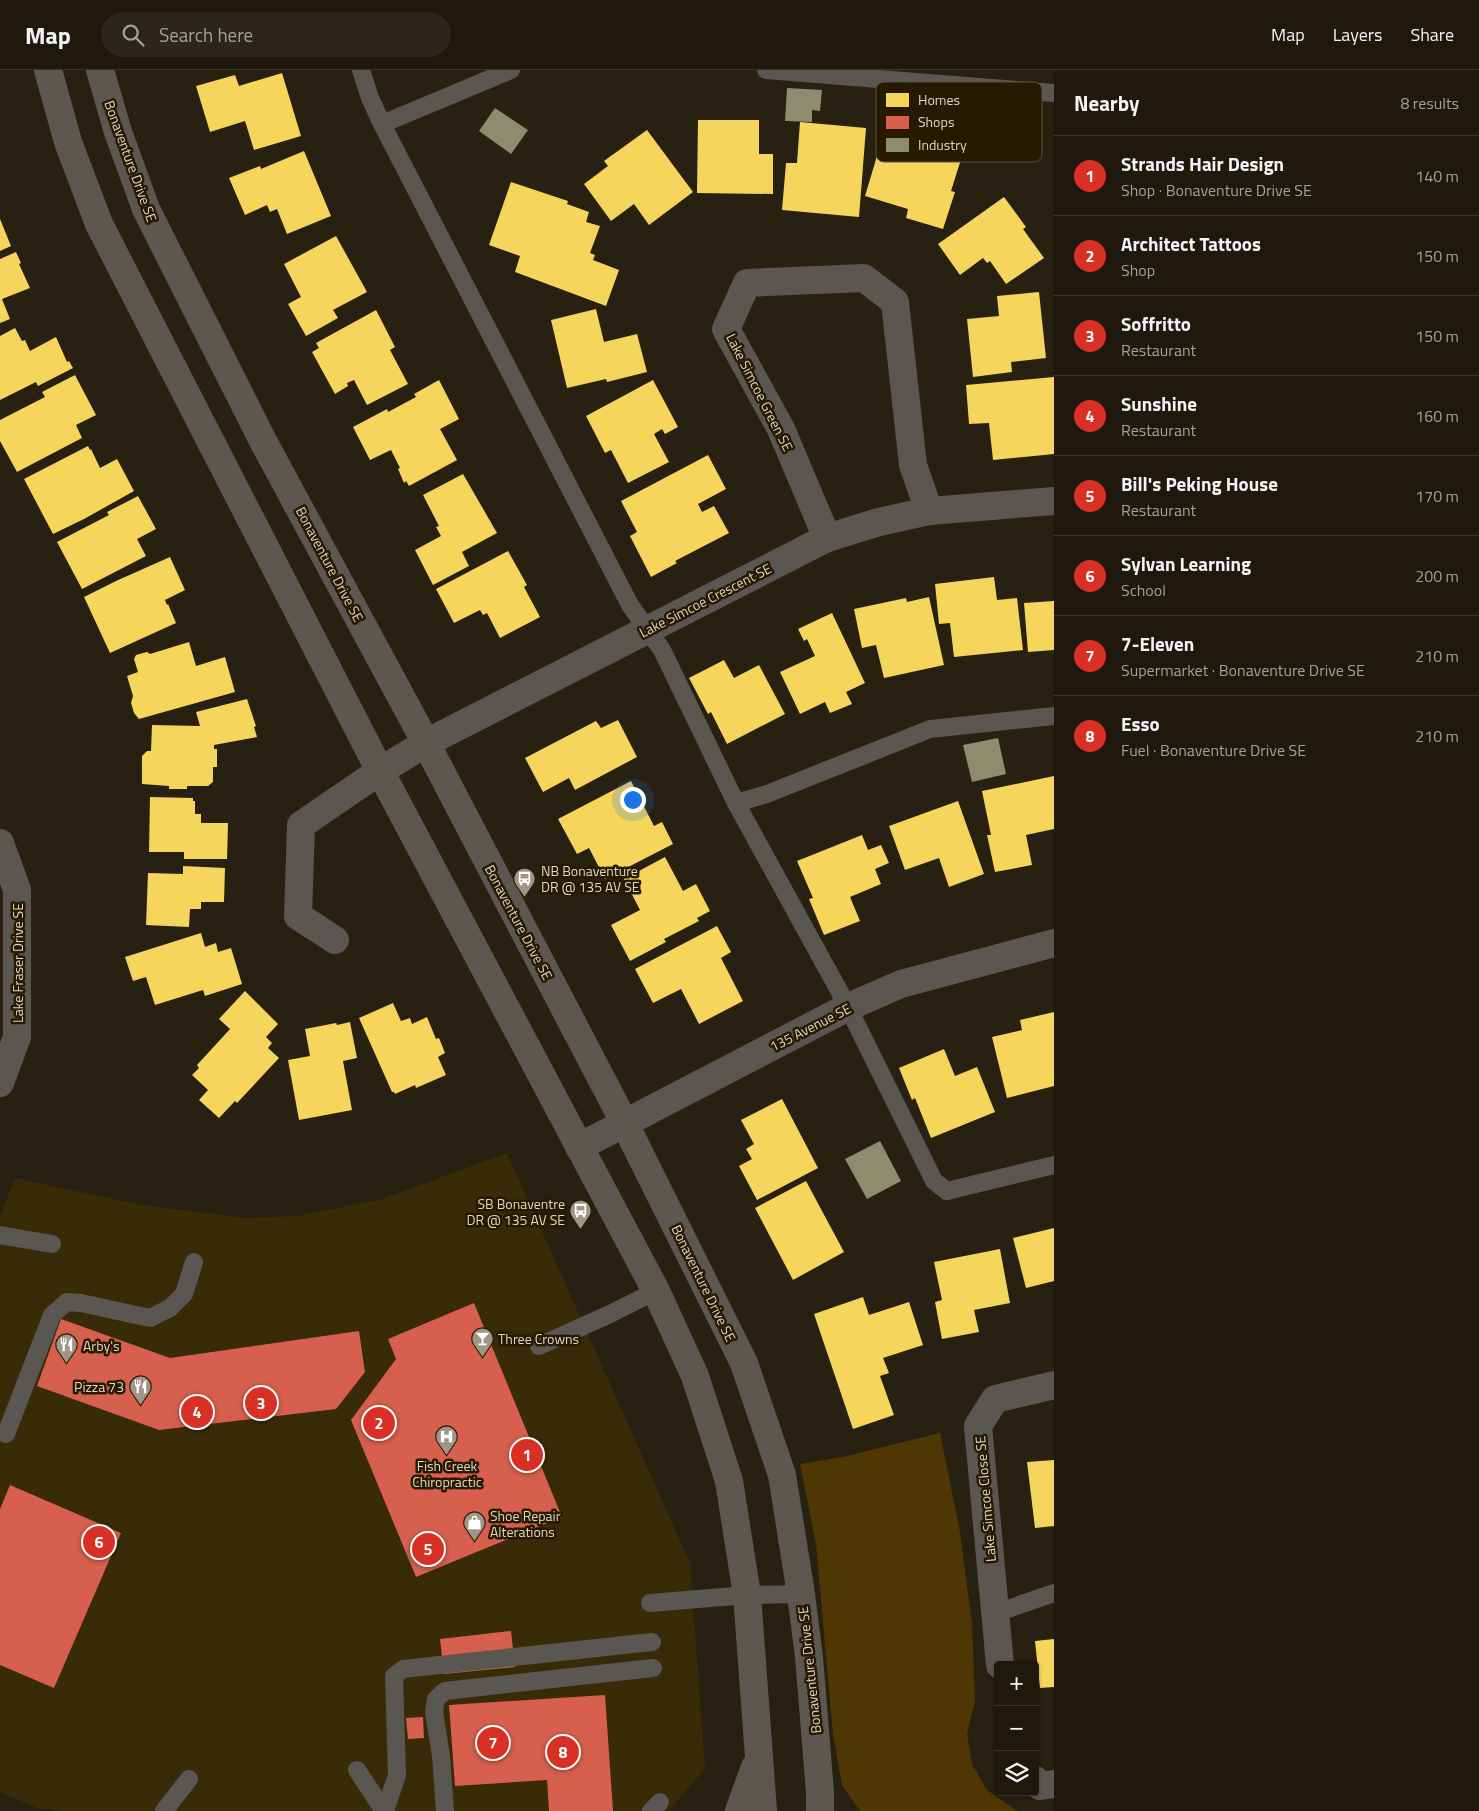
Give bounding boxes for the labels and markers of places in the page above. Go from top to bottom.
place label: NB Bonaventure DR @ 135 AV SE [541,860,640,897]
bus stop icon: NB Bonaventure DR @ 135 AV SE [513,866,537,897]
place label: SB Bonaventre DR @ 135 AV SE [466,1193,565,1230]
bus stop icon: SB Bonaventre DR @ 135 AV SE [569,1199,593,1230]
bar icon: Three Crowns [470,1326,494,1357]
place label: Three Crowns [498,1328,579,1349]
restaurant icon: Arby's [55,1333,79,1364]
place label: Arby's [83,1335,120,1356]
restaurant icon: Pizza 73 [128,1374,152,1405]
place label: Pizza 73 [74,1376,124,1397]
pin: 3 [245,1384,277,1422]
pin: 4 [181,1393,213,1431]
pin: 2 [363,1404,395,1442]
hospital icon: Fish Creek Chiropractic [435,1425,459,1456]
pin: 1 [511,1436,543,1474]
place label: Fish Creek Chiropractic [412,1455,482,1492]
place label: Shoe Repair Alterations [490,1505,561,1542]
shop icon: Shoe Repair Alterations [462,1511,486,1542]
pin: 6 [83,1523,115,1561]
pin: 5 [412,1530,444,1568]
pin: 7 [477,1724,509,1762]
pin: 8 [547,1733,579,1771]

